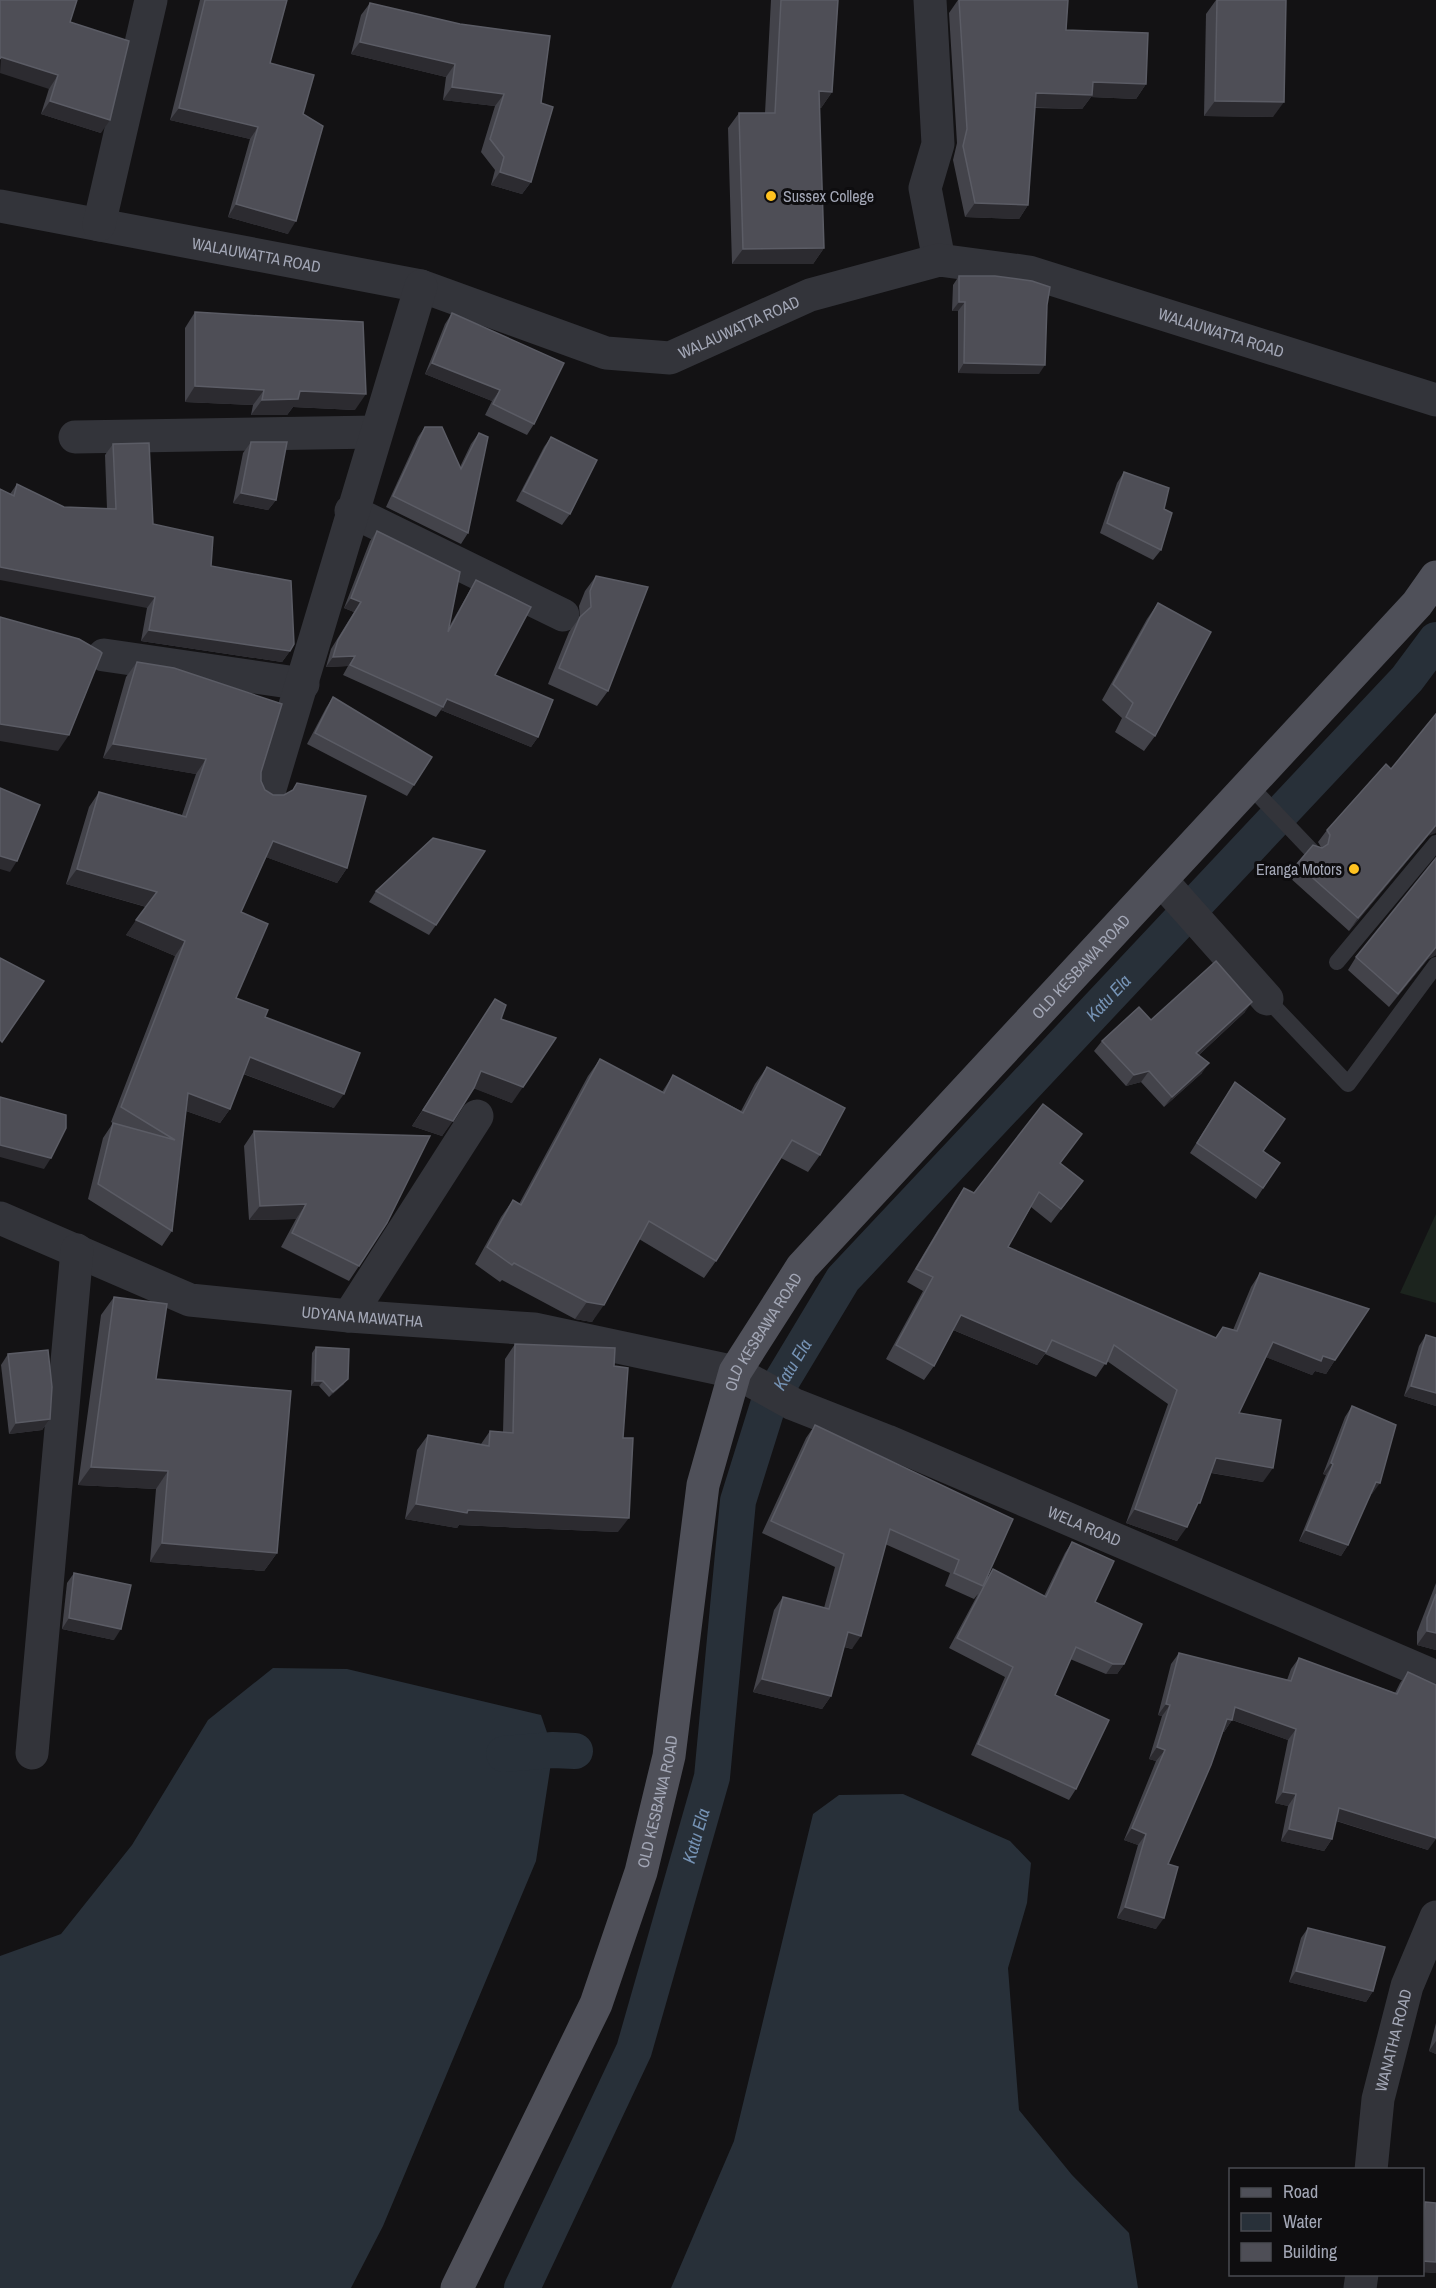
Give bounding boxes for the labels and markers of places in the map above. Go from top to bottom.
place label: Sussex College [783,185,874,207]
marker: Sussex College [764,189,778,203]
place label: Eranga Motors [1256,858,1342,880]
marker: Eranga Motors [1347,862,1361,876]

